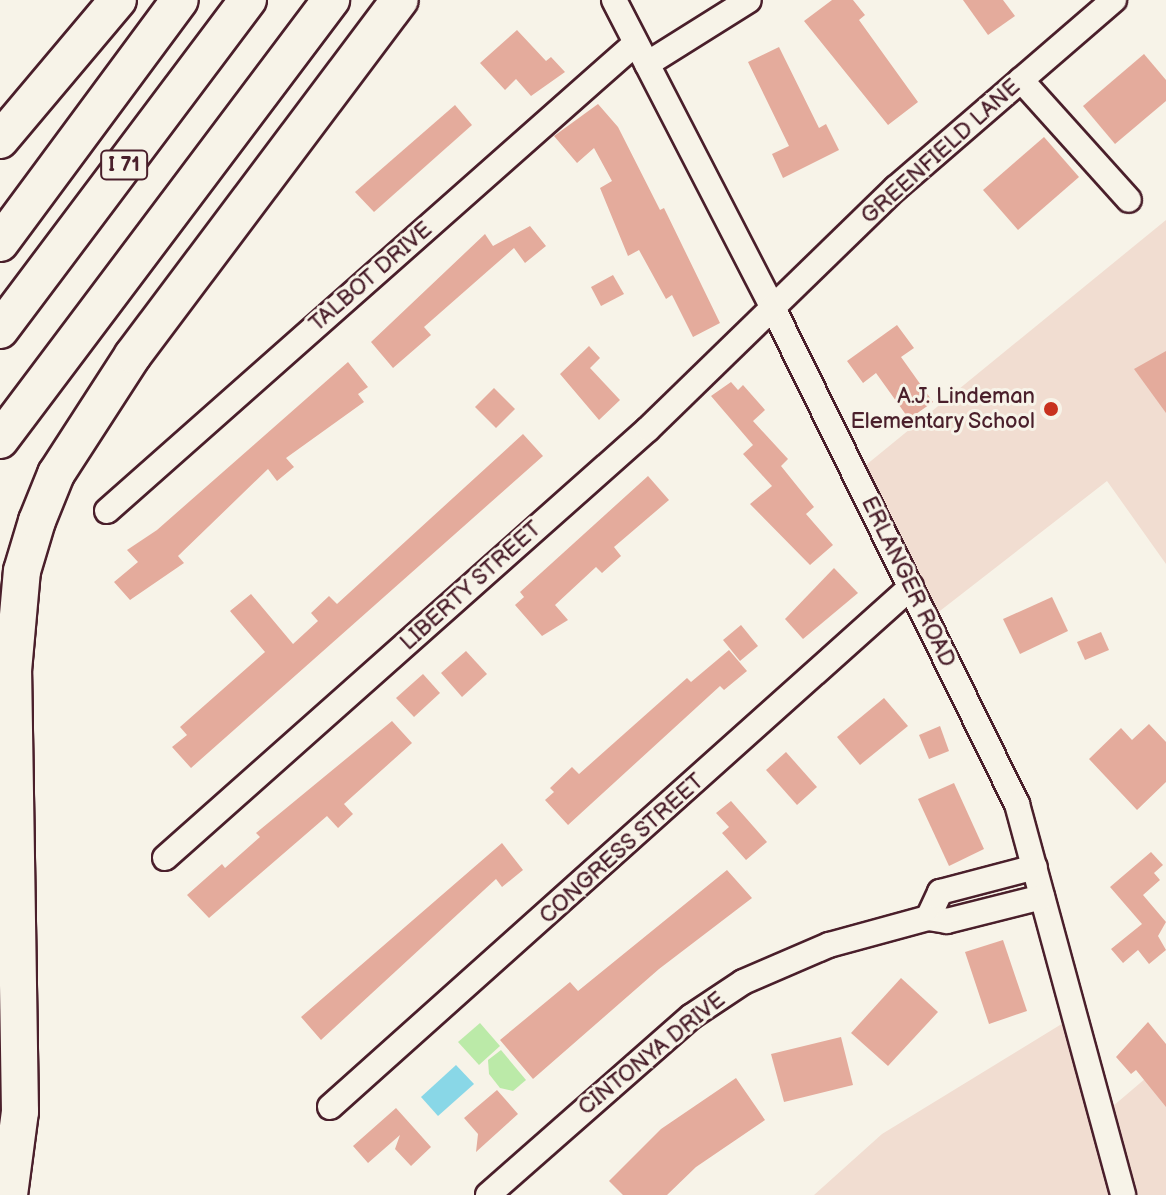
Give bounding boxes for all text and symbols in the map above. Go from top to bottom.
street label: GREENFIELD LANE [856,74,1026,230]
road number: I 71 [100,149,148,181]
street label: TALBOT DRIVE [304,217,438,337]
place label: A.J. Lindeman Elementary School [849,383,1035,434]
marker: A.J. Lindeman Elementary School [1042,400,1060,418]
street label: ERLANGER ROAD [855,492,961,672]
street label: LIBERTY STREET [395,516,547,656]
street label: CONGRESS STREET [534,768,710,930]
street label: CINTONYA DRIVE [573,987,731,1121]

